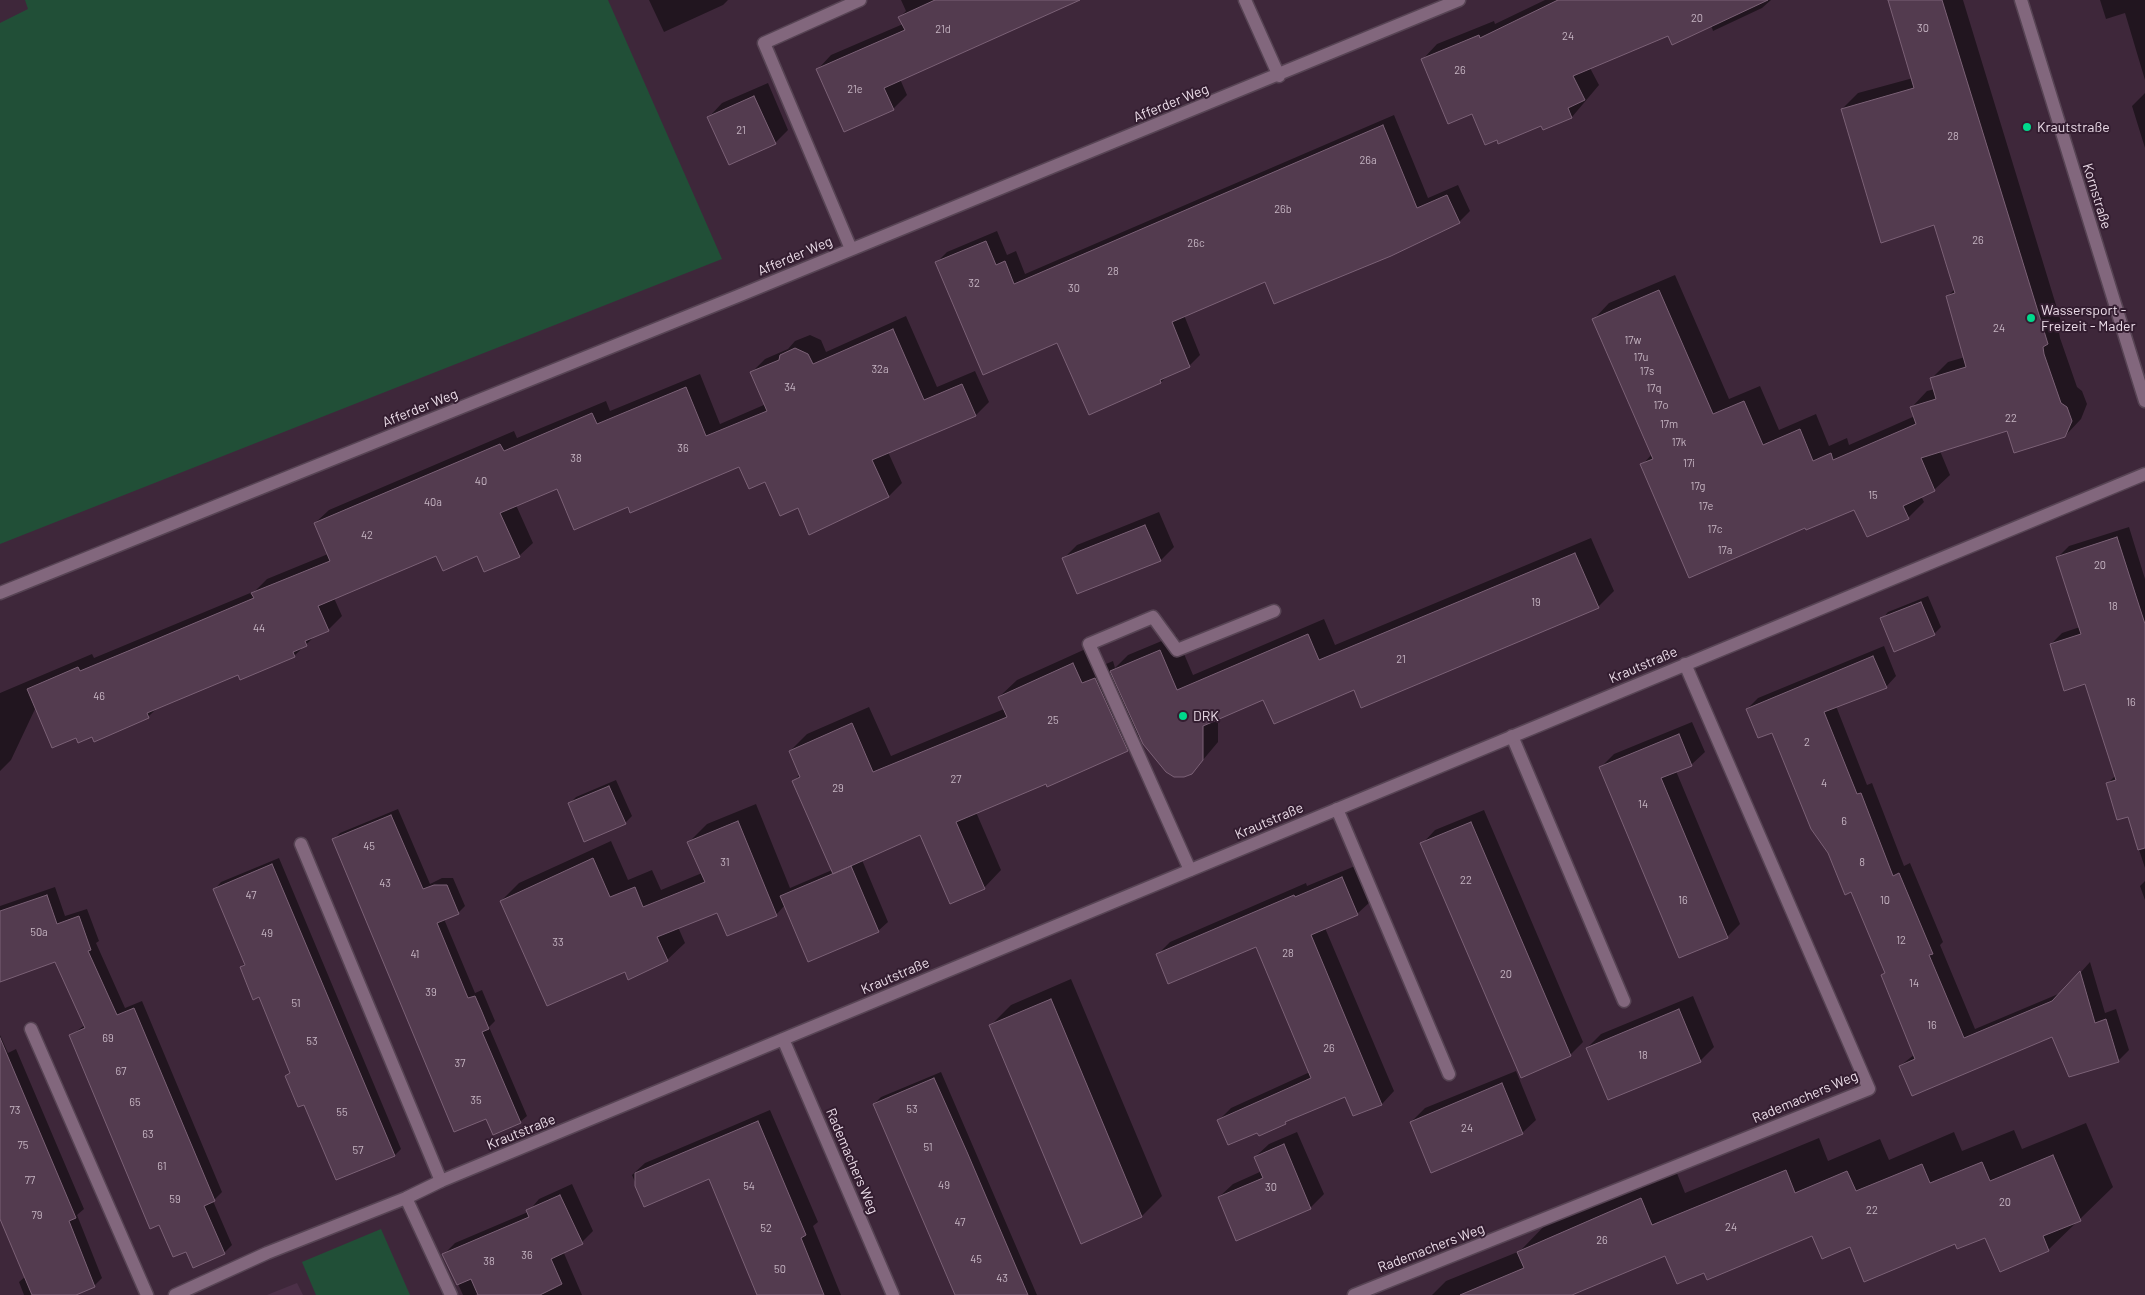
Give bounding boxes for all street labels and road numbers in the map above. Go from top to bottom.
street label: Afferder Weg [1131,80,1211,126]
street label: Kornstraße [2079,161,2115,231]
street label: Afferder Weg [755,233,835,279]
street label: Afferder Weg [380,385,460,431]
street label: Krautstraße [1606,643,1680,687]
street label: Krautstraße [1232,799,1306,843]
street label: Krautstraße [858,954,932,998]
street label: Rademachers Weg [1750,1067,1860,1127]
street label: Rademachers Weg [822,1106,882,1216]
street label: Krautstraße [484,1111,558,1153]
street label: Rademachers Weg [1375,1220,1487,1276]

